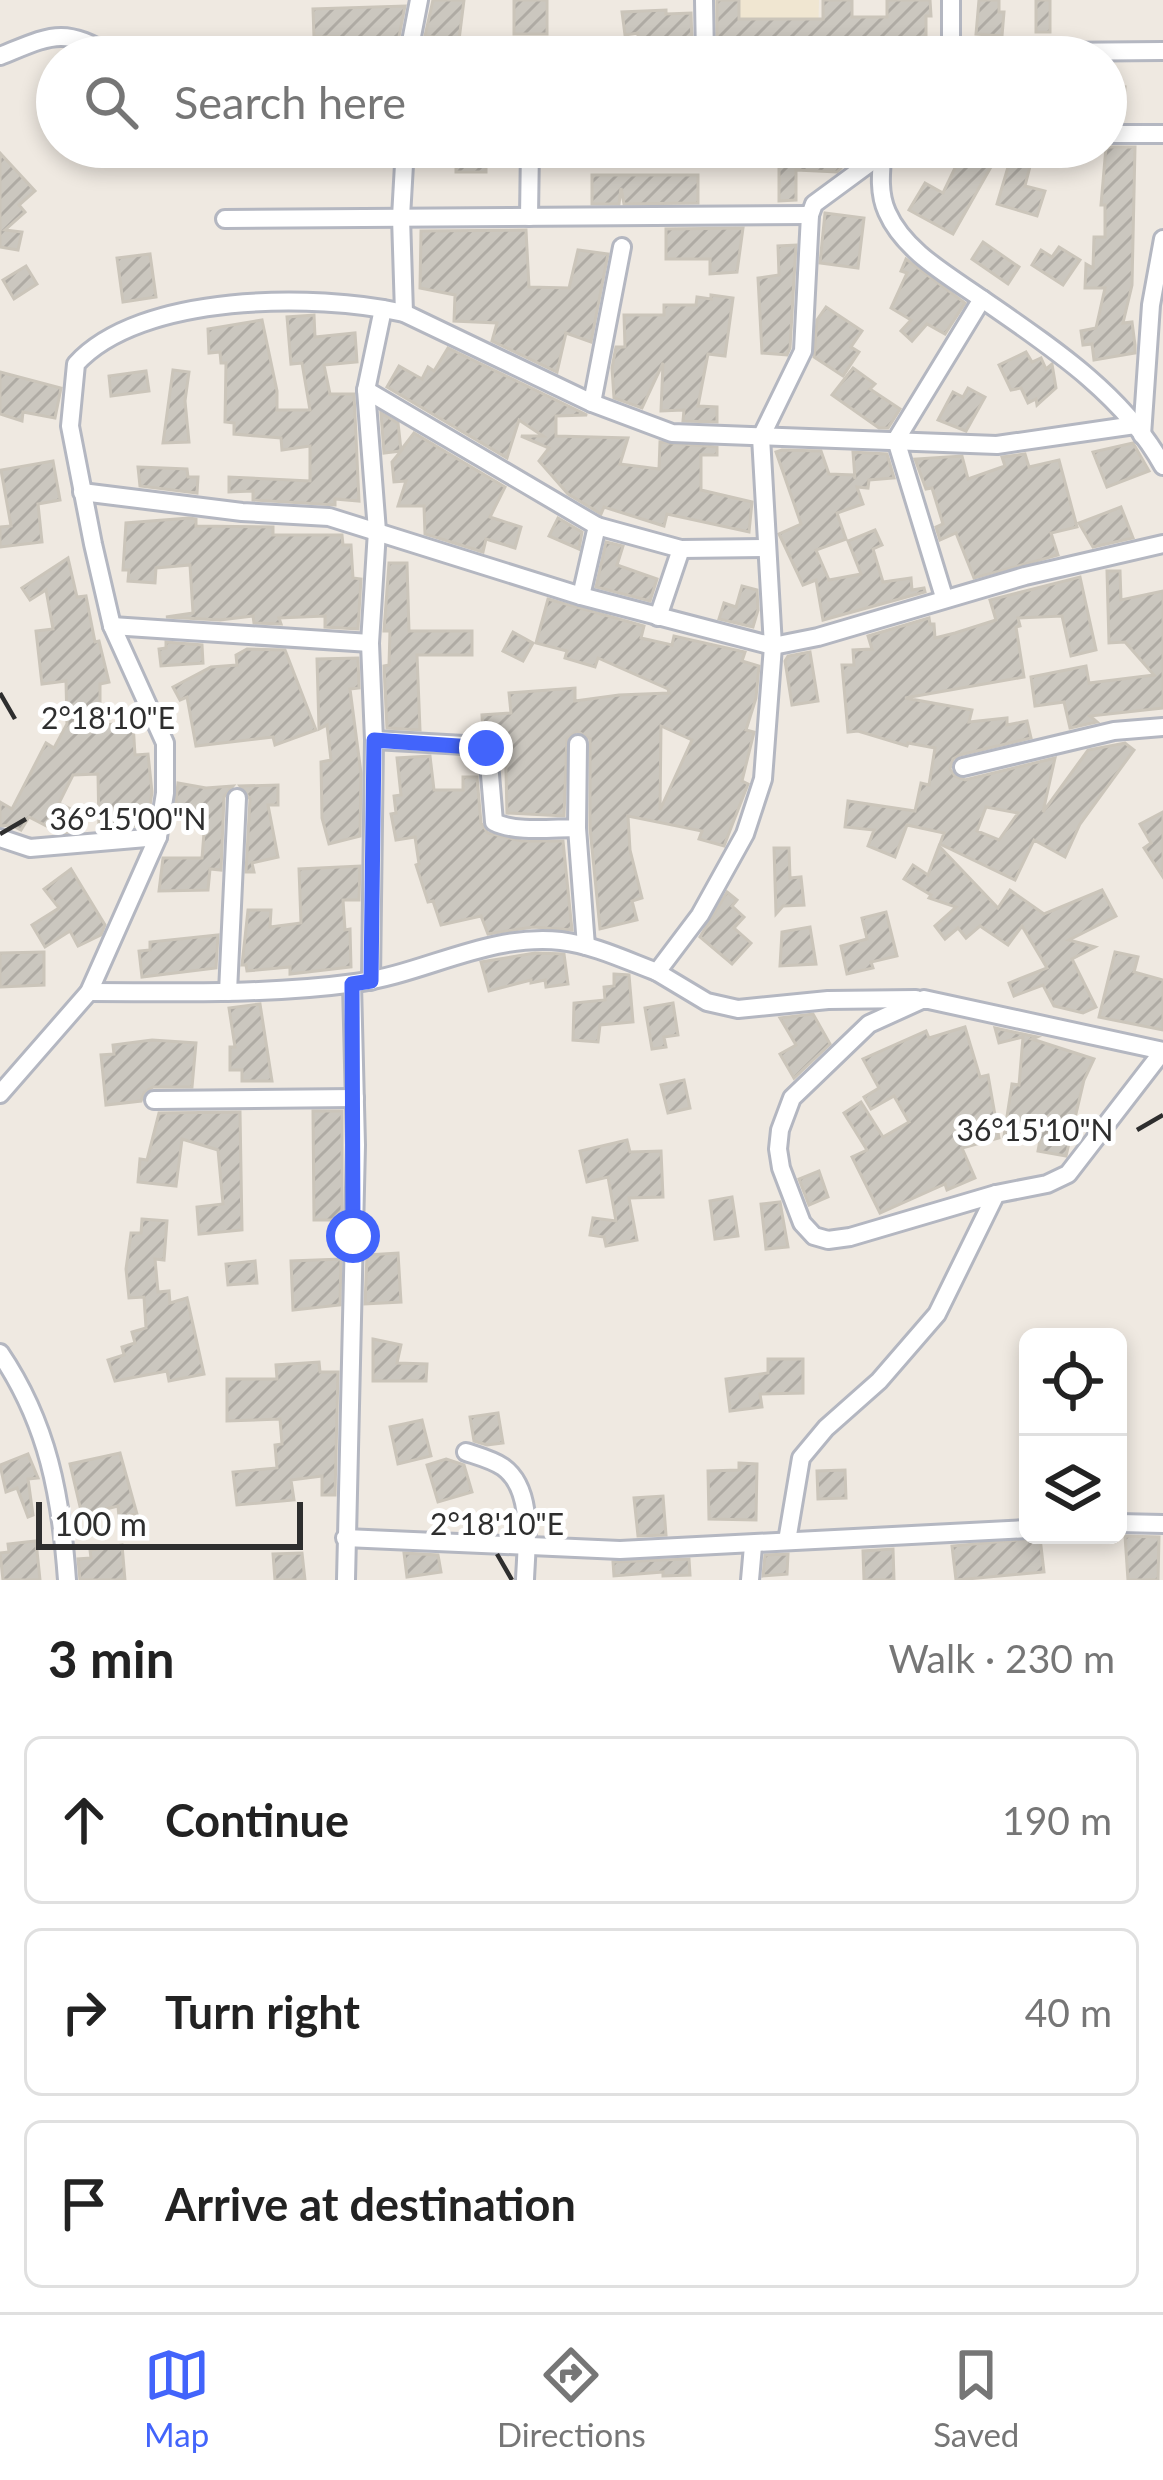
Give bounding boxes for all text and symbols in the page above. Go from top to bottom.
search box [36,36,1127,168]
icon: search [78,69,144,135]
text: Search here [174,75,406,129]
text: 2°18'10"E [41,699,175,735]
route end [459,721,513,775]
text: 36°15'00"N [50,800,206,836]
text: 36°15'10"N [957,1111,1113,1147]
route start [326,1209,380,1263]
map controls [1019,1328,1127,1544]
button: locate [1019,1328,1127,1436]
button: layers [1019,1436,1127,1544]
scale bar [36,1496,303,1549]
text: 100 m [54,1503,147,1543]
text: 2°18'10"E [430,1505,564,1541]
text: 3 min [48,1628,174,1689]
text: Walk · 230 m [888,1635,1115,1681]
icon: ahead [51,1787,117,1853]
text: Continue [165,1793,349,1847]
text: 190 m [1002,1797,1112,1843]
icon: right [51,1979,117,2045]
text: Turn right [165,1985,360,2039]
text: 40 m [1025,1989,1112,2035]
icon: arrive [51,2171,117,2237]
text: Arrive at destination [165,2177,576,2231]
tab: Map [144,2342,210,2454]
tab: Directions [497,2342,646,2454]
tab: Saved [933,2342,1019,2454]

